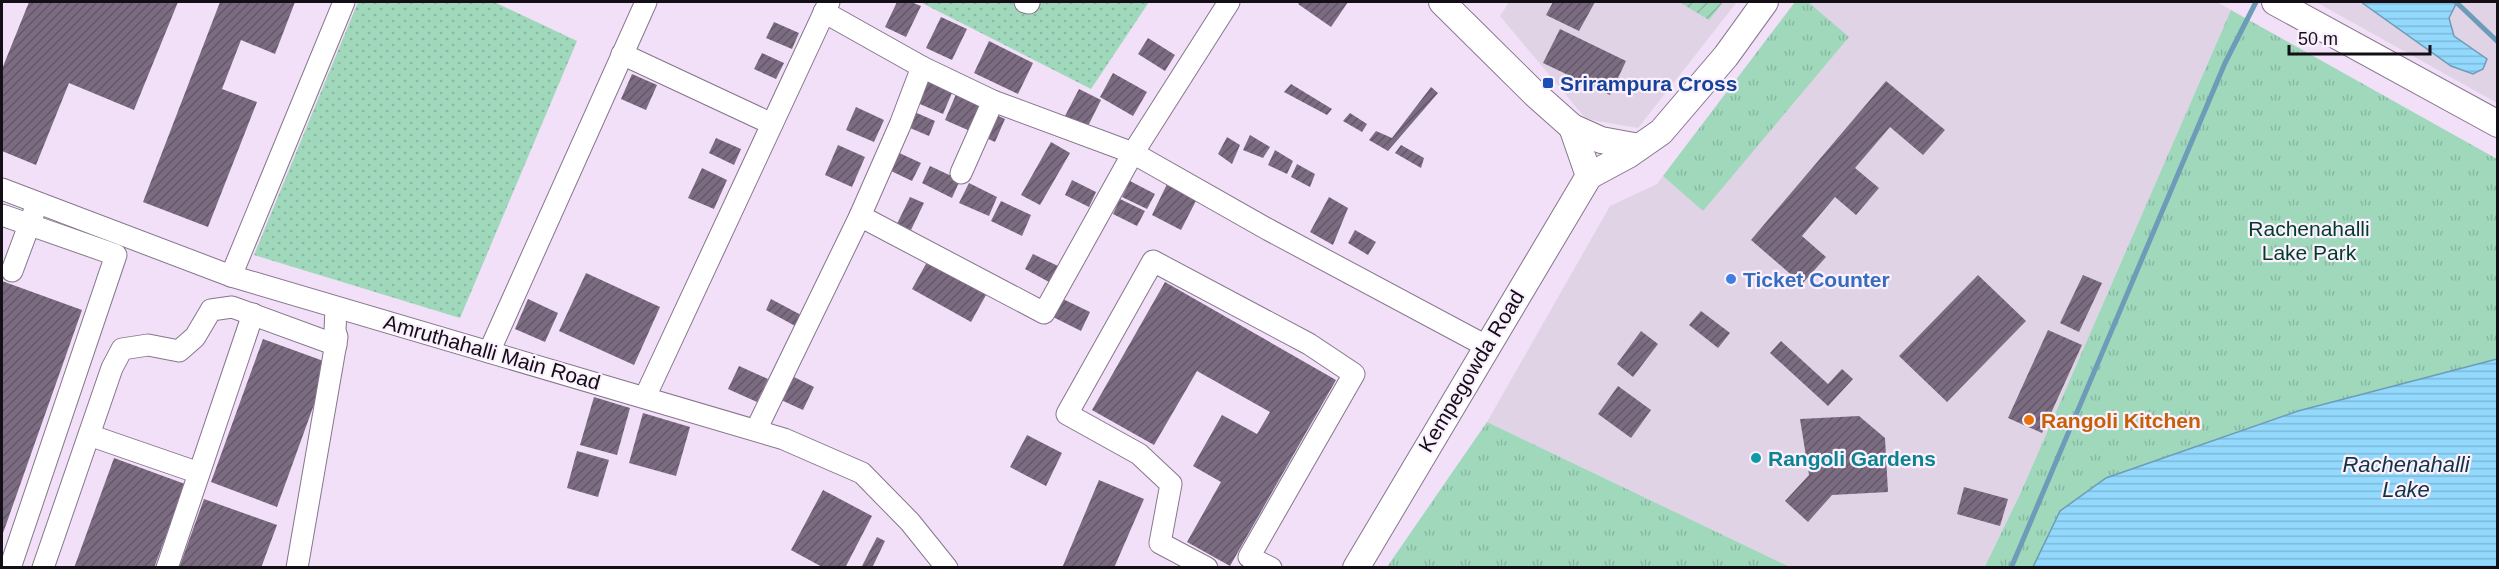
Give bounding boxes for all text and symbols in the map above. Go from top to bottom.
scale bar [2289,18,2430,56]
text: 50 m [2298,29,2338,49]
place label: Srirampura Cross [1560,72,1737,95]
marker: Srirampura Cross [1541,76,1555,90]
park label: Rachenahalli Lake Park [2248,217,2370,264]
place label: Ticket Counter [1743,268,1890,291]
marker: Ticket Counter [1724,272,1738,286]
street label: Kempegowda Road [1414,286,1528,456]
street label: Amruthahalli Main Road [381,310,603,394]
place label: Rangoli Kitchen [2041,409,2201,432]
marker: Rangoli Kitchen [2022,413,2036,427]
place label: Rangoli Gardens [1768,447,1936,470]
marker: Rangoli Gardens [1749,451,1763,465]
water label: Rachenahalli Lake [2342,452,2471,502]

